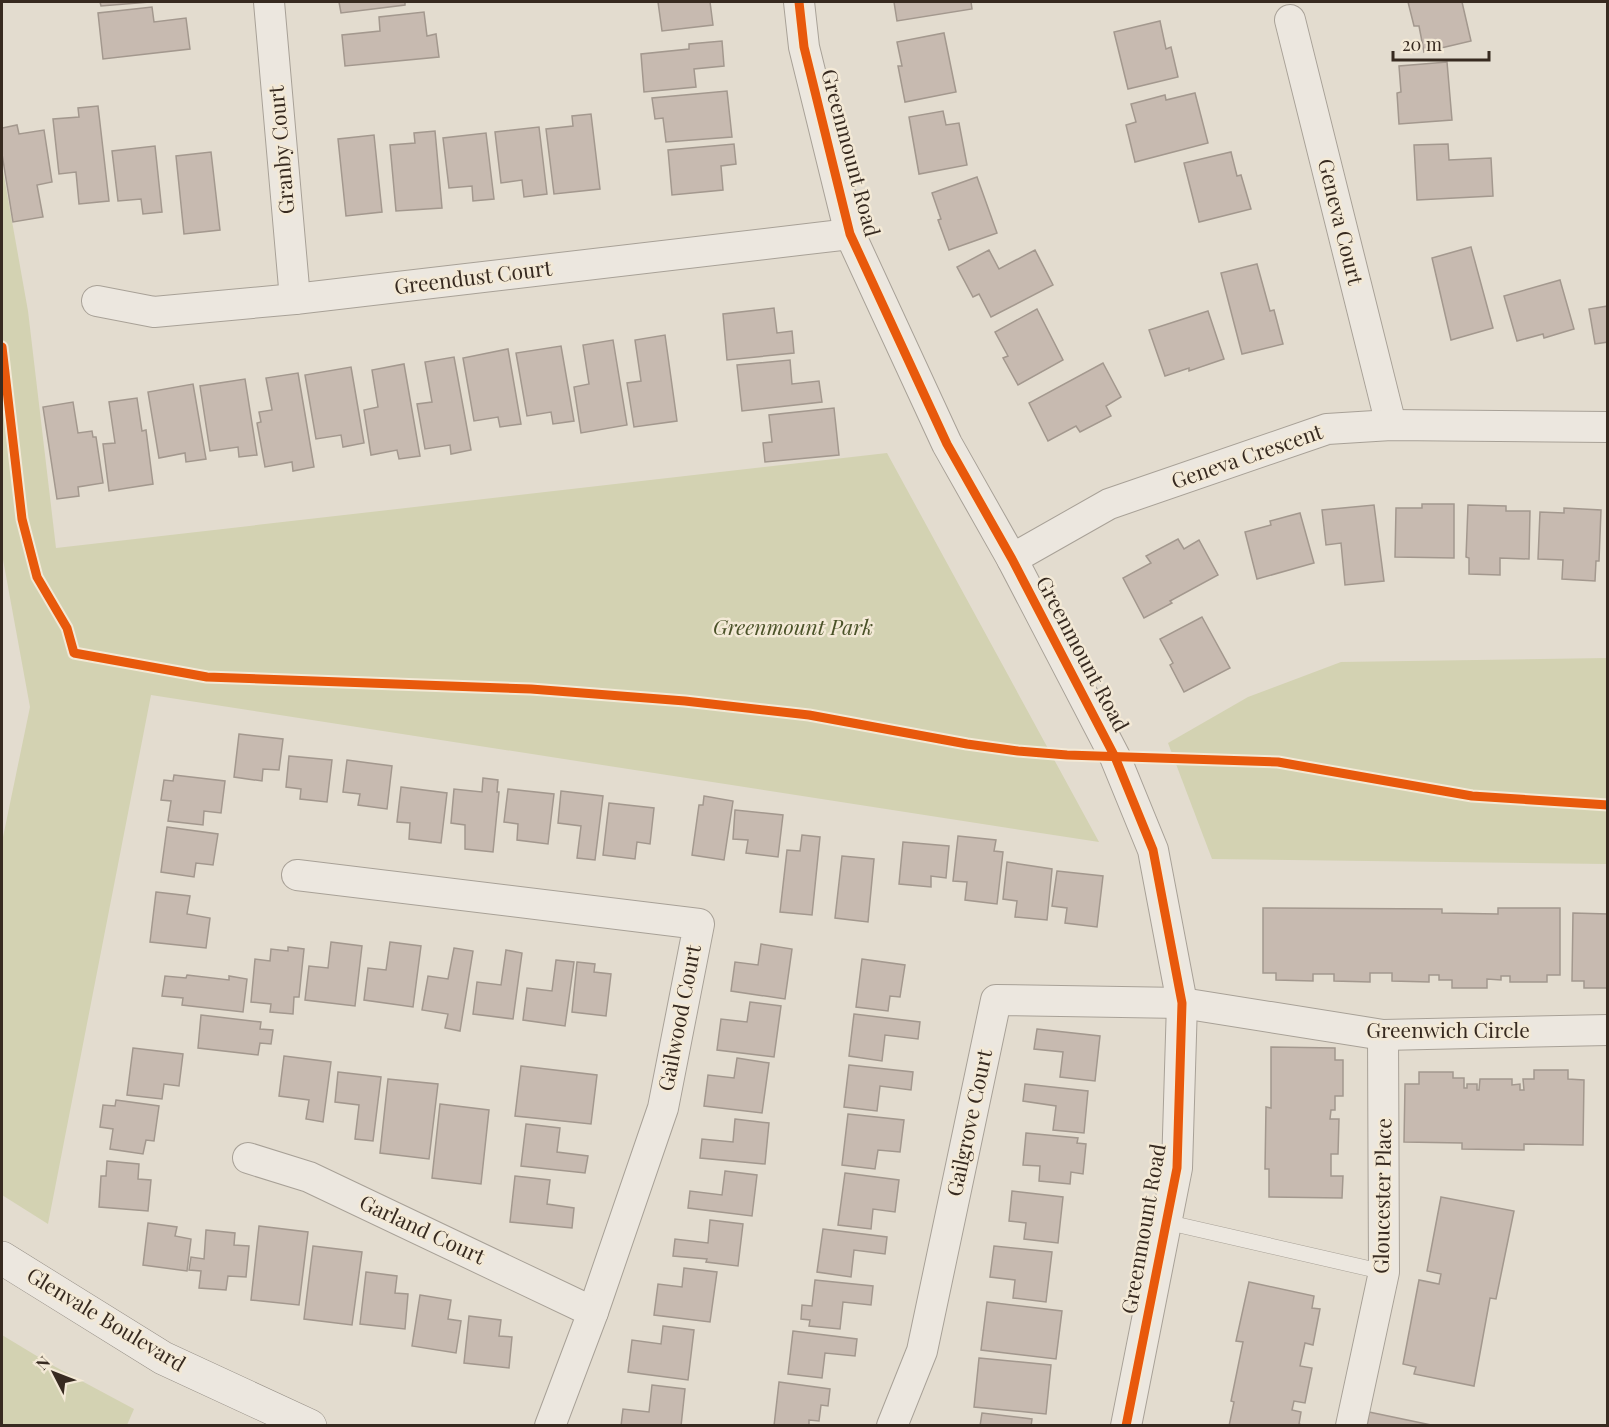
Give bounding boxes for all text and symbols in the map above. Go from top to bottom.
scale bar [1393,24,1489,62]
text: 20 m [1402,32,1442,56]
street label: Greenmount Road [816,66,888,239]
street label: Granby Court [260,84,300,216]
street label: Geneva Court [1313,156,1371,288]
street label: Greendust Court [392,252,554,300]
street label: Geneva Crescent [1167,416,1326,494]
street label: Greenmount Road [1031,570,1137,736]
park label: Greenmount Park [713,612,873,640]
street label: Gailwood Court [650,941,706,1093]
street label: Greenwich Circle [1366,1015,1530,1043]
street label: Gailgrove Court [939,1046,997,1199]
street label: Gloucester Place [1366,1118,1396,1274]
street label: Greenmount Road [1113,1141,1171,1316]
street label: Garland Court [356,1187,491,1270]
street label: Glenvale Boulevard [22,1260,192,1377]
north arrow [24,1343,84,1403]
text: N [31,1351,54,1374]

